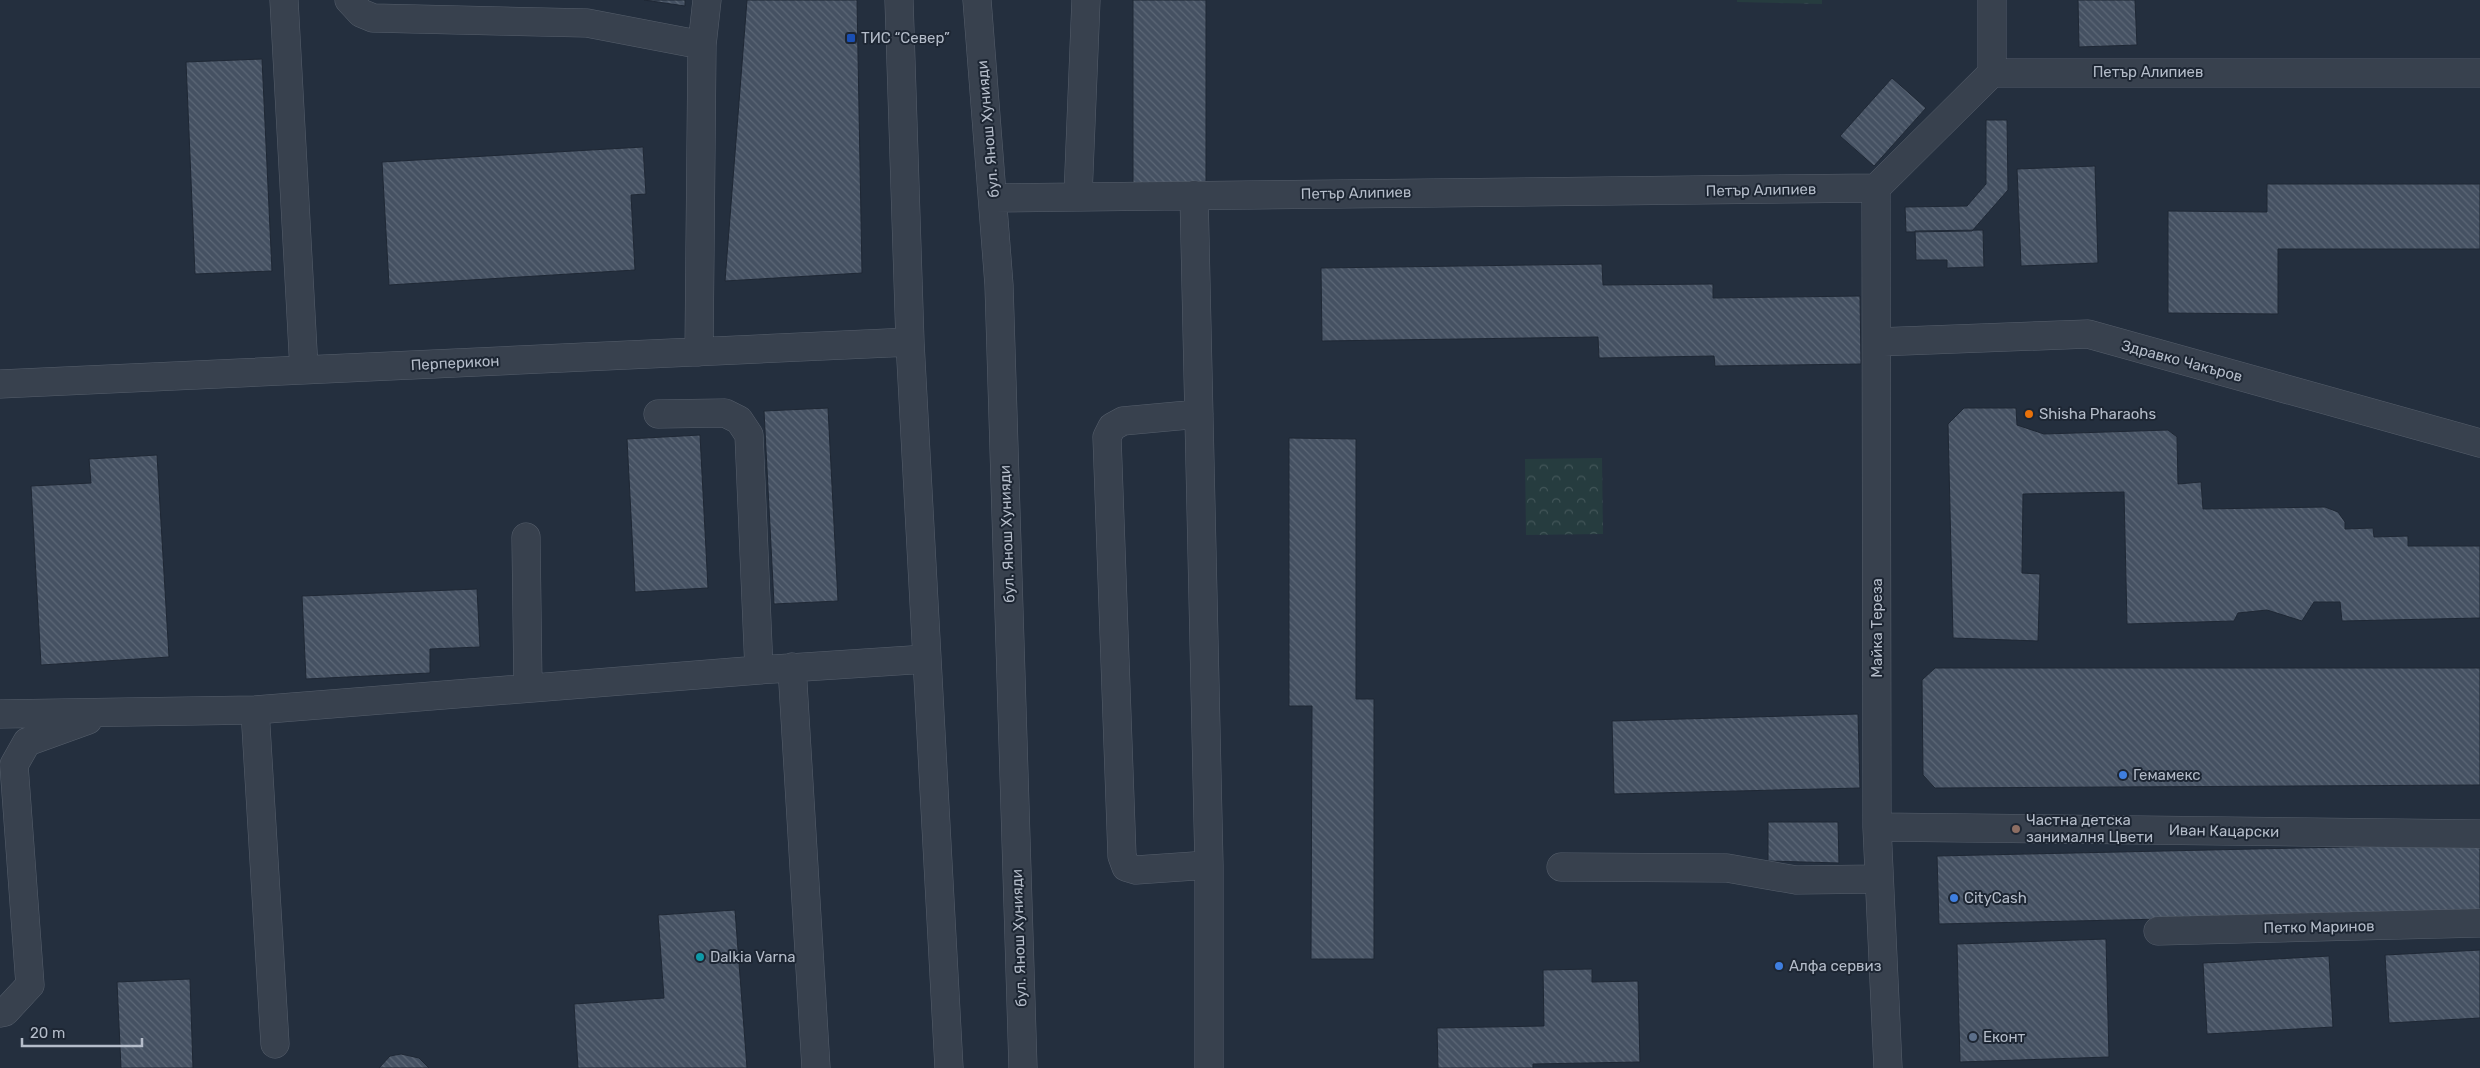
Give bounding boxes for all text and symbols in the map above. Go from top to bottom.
place label: ТИС “Север” [861,29,950,47]
marker: ТИС “Север” [845,32,857,44]
street label: бул. Янош Хунияди [973,59,1003,199]
street label: Петър Алипиев [2093,63,2203,81]
street label: Петър Алипиев [1705,180,1817,200]
street label: Петър Алипиев [1300,183,1412,203]
street label: Здравко Чакъров [2119,336,2245,386]
street label: Перперикон [410,352,500,374]
place label: Shisha Pharaohs [2039,405,2156,423]
marker: Shisha Pharaohs [2023,408,2035,420]
street label: бул. Янош Хунияди [996,465,1018,603]
street label: Майка Тереза [1868,578,1886,678]
place label: Гемамекс [2133,766,2200,784]
marker: Гемамекс [2117,769,2129,781]
place label: Частна детска занималня Цвети [2026,811,2153,846]
street label: Иван Кацарски [2169,821,2279,841]
marker: Частна детска занималня Цвети [2010,823,2022,835]
street label: бул. Янош Хунияди [1008,869,1030,1007]
place label: CityCash [1964,889,2027,907]
marker: CityCash [1948,892,1960,904]
street label: Петко Маринов [2263,917,2375,937]
place label: Dalkia Varna [710,948,796,966]
marker: Dalkia Varna [694,951,706,963]
place label: Алфа сервиз [1789,957,1882,975]
marker: Алфа сервиз [1773,960,1785,972]
scale bar [22,1016,142,1048]
text: 20 m [30,1024,65,1042]
place label: Еконт [1983,1028,2026,1046]
marker: Еконт [1967,1031,1979,1043]

